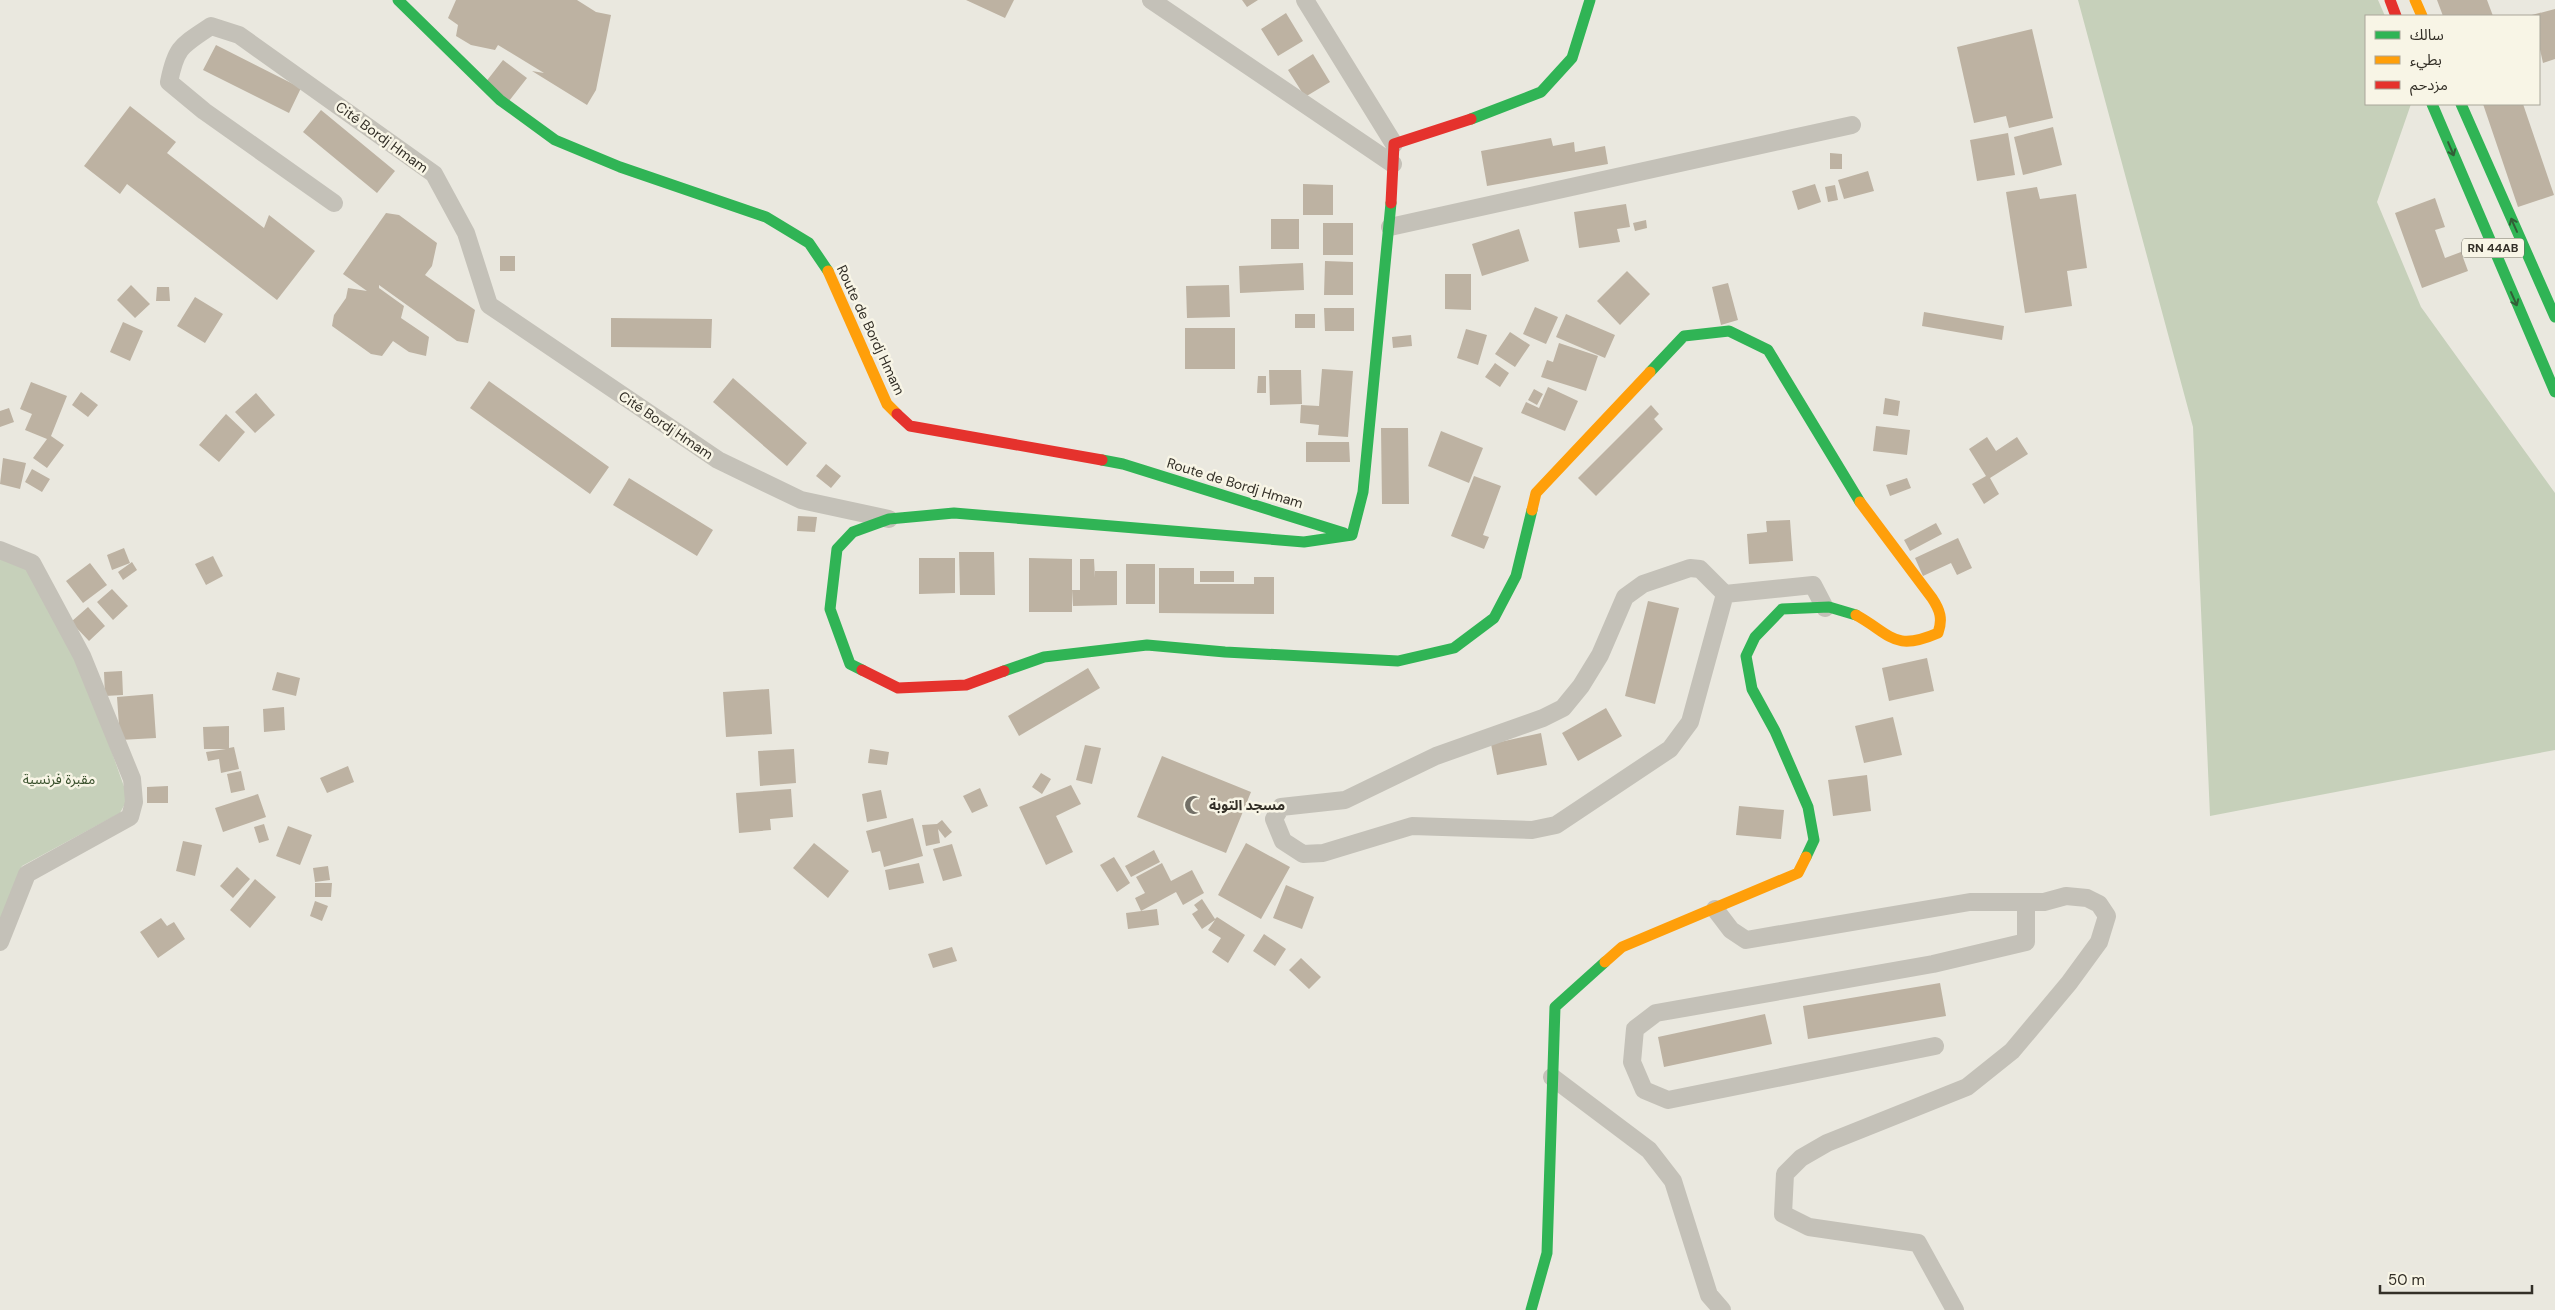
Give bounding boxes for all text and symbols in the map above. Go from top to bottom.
legend [2365,15,2540,105]
text: سالك [2410,25,2444,45]
text: بطيء [2410,50,2442,71]
text: مزدحم [2410,75,2448,96]
street label: Cité Bordj Hmam [332,97,432,177]
one-way arrow [2447,141,2456,156]
one-way arrow [2509,218,2518,233]
road number: RN 44AB [2462,238,2524,258]
street label: Route de Bordj Hmam [833,262,909,398]
one-way arrow [2509,291,2519,306]
street label: Cité Bordj Hmam [615,387,717,463]
street label: Route de Bordj Hmam [1165,454,1305,512]
park label: مقبرة فرنسية [23,770,95,788]
mosque icon: مسجد التوبة [1183,794,1205,816]
place label: مسجد التوبة [1209,796,1285,814]
scale bar [2380,1262,2532,1294]
text: 50 m [2388,1270,2425,1290]

